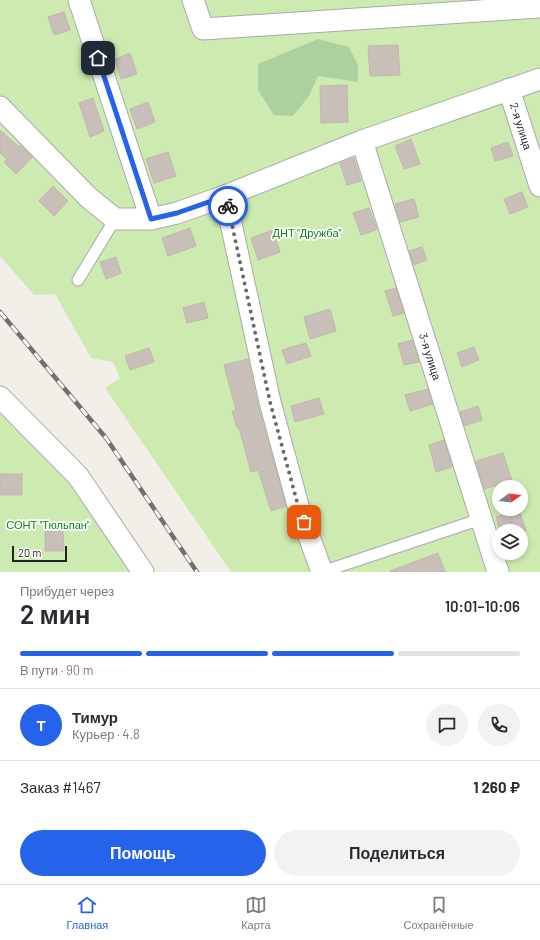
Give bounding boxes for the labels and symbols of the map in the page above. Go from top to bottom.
pin [81,41,115,75]
street label: 2-я улица [508,101,535,152]
courier [208,186,248,226]
park label: ДНТ "Дружба" [273,226,342,239]
street label: 3-я улица [417,331,444,382]
north arrow [492,480,528,516]
pin [287,505,321,539]
park label: СОНТ "Тюльпан" [6,518,90,531]
scale bar [12,544,67,563]

